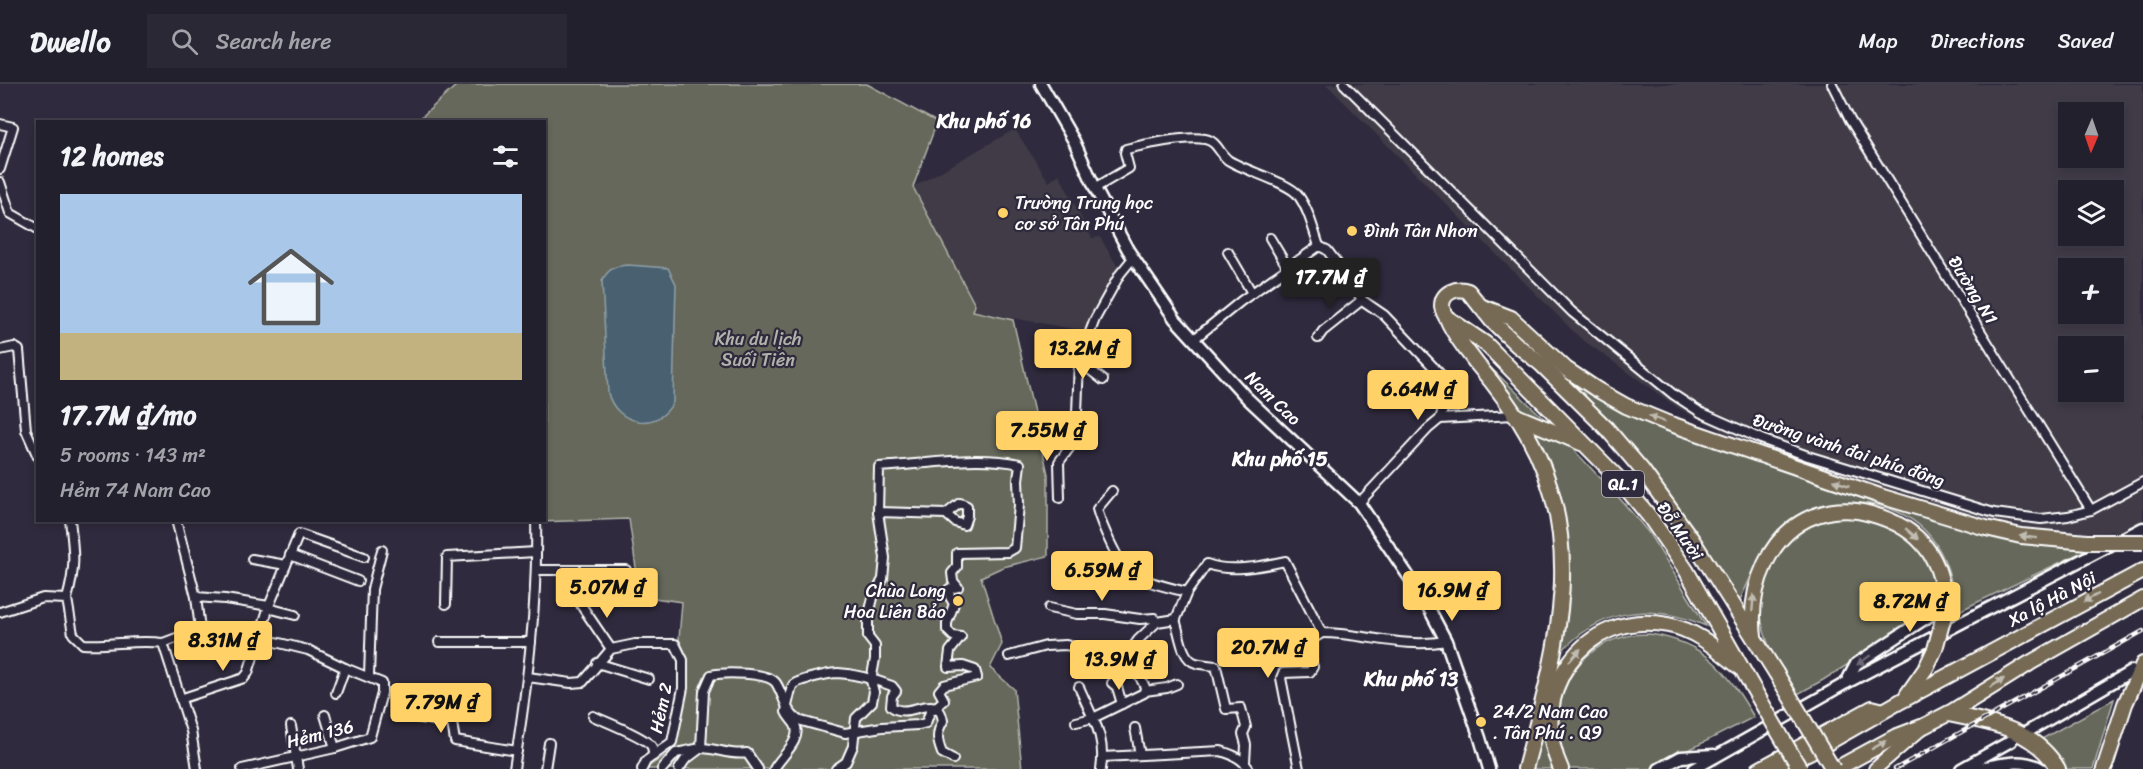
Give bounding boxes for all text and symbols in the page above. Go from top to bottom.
search box [147,14,567,68]
text: Dwello [30,17,111,66]
text: Search here [216,22,332,61]
text: Map [1859,22,1897,60]
text: Directions [1930,22,2025,60]
text: Saved [2058,22,2113,60]
icon: search [168,25,201,58]
north arrow [2058,102,2124,168]
map controls [2058,102,2124,402]
district label: Khu phố 16 [936,104,1031,139]
text: 12 homes [60,133,164,179]
icon: filters [489,140,522,173]
button: layers [2058,180,2124,246]
place label: Trường Trung học cơ sở Tân Phú [1015,187,1153,240]
marker: Trường Trung học cơ sở Tân Phú [996,206,1010,220]
place label: Đình Tân Nhơn [1364,215,1478,247]
marker: Đình Tân Nhơn [1345,224,1359,238]
icon: home [237,233,345,341]
street label: Đường N1 [1939,249,2007,331]
pin: 17.7M ₫ [1275,258,1385,309]
button: + [2058,258,2124,324]
text: 17.7M ₫ [1295,260,1365,295]
park label: Khu du lịch Suối Tiên [714,323,802,376]
pin: 13.2M ₫ [1028,329,1138,380]
text: 13.2M ₫ [1048,331,1118,366]
button: − [2058,336,2124,402]
street label: Nam Cao [1237,362,1309,434]
pin: 6.64M ₫ [1363,370,1473,421]
text: 6.64M ₫ [1381,372,1455,407]
text: 17.7M ₫/mo [60,392,196,438]
street label: Đường vành đai phía đông [1749,404,1949,496]
pin: 7.55M ₫ [992,411,1102,462]
text: 7.55M ₫ [1010,413,1084,448]
one-way arrow [1648,413,1666,423]
text: 5 rooms · 143 m² [60,438,206,473]
district label: Khu phố 15 [1231,442,1328,477]
road number: QL.1 [1602,471,1644,497]
text: Hẻm 74 Nam Cao [60,473,211,508]
one-way arrow [1832,477,1850,487]
street label: Đỗ Mười [1648,495,1713,568]
one-way arrow [1904,527,1920,540]
one-way arrow [2019,532,2038,541]
pin: 6.59M ₫ [1047,551,1157,602]
text: 6.59M ₫ [1065,553,1139,588]
street label: Xa lộ Hà Nội [2001,562,2103,636]
pin: 5.07M ₫ [552,568,662,619]
text: 5.07M ₫ [570,570,644,605]
pin: 16.9M ₫ [1397,571,1507,622]
text: 16.9M ₫ [1417,573,1487,608]
place label: Chùa Long Hoa Liên Bảo [844,575,946,628]
pin: 8.72M ₫ [1855,582,1965,633]
text: 8.72M ₫ [1873,584,1947,619]
one-way arrow [2083,593,2100,603]
marker: Chùa Long Hoa Liên Bảo [951,594,965,608]
one-way arrow [1749,594,1758,613]
pin: 8.31M ₫ [168,621,278,672]
text: 8.31M ₫ [188,623,258,658]
pin: 20.7M ₫ [1213,628,1323,679]
text: 20.7M ₫ [1231,630,1305,665]
pin: 13.9M ₫ [1064,640,1174,691]
text: 13.9M ₫ [1084,642,1154,677]
one-way arrow [1568,648,1581,663]
one-way arrow [1856,654,1872,666]
district label: Khu phố 13 [1363,662,1458,697]
one-way arrow [1989,678,2005,689]
street label: Hẻm 2 [640,680,682,736]
pin: 7.79M ₫ [386,683,496,734]
text: 7.79M ₫ [404,685,478,720]
place label: 24/2 Nam Cao . Tân Phú . Q9 [1493,696,1608,749]
street label: Hẻm 136 [283,710,357,758]
marker: 24/2 Nam Cao . Tân Phú . Q9 [1474,715,1488,729]
one-way arrow [1871,740,1888,750]

